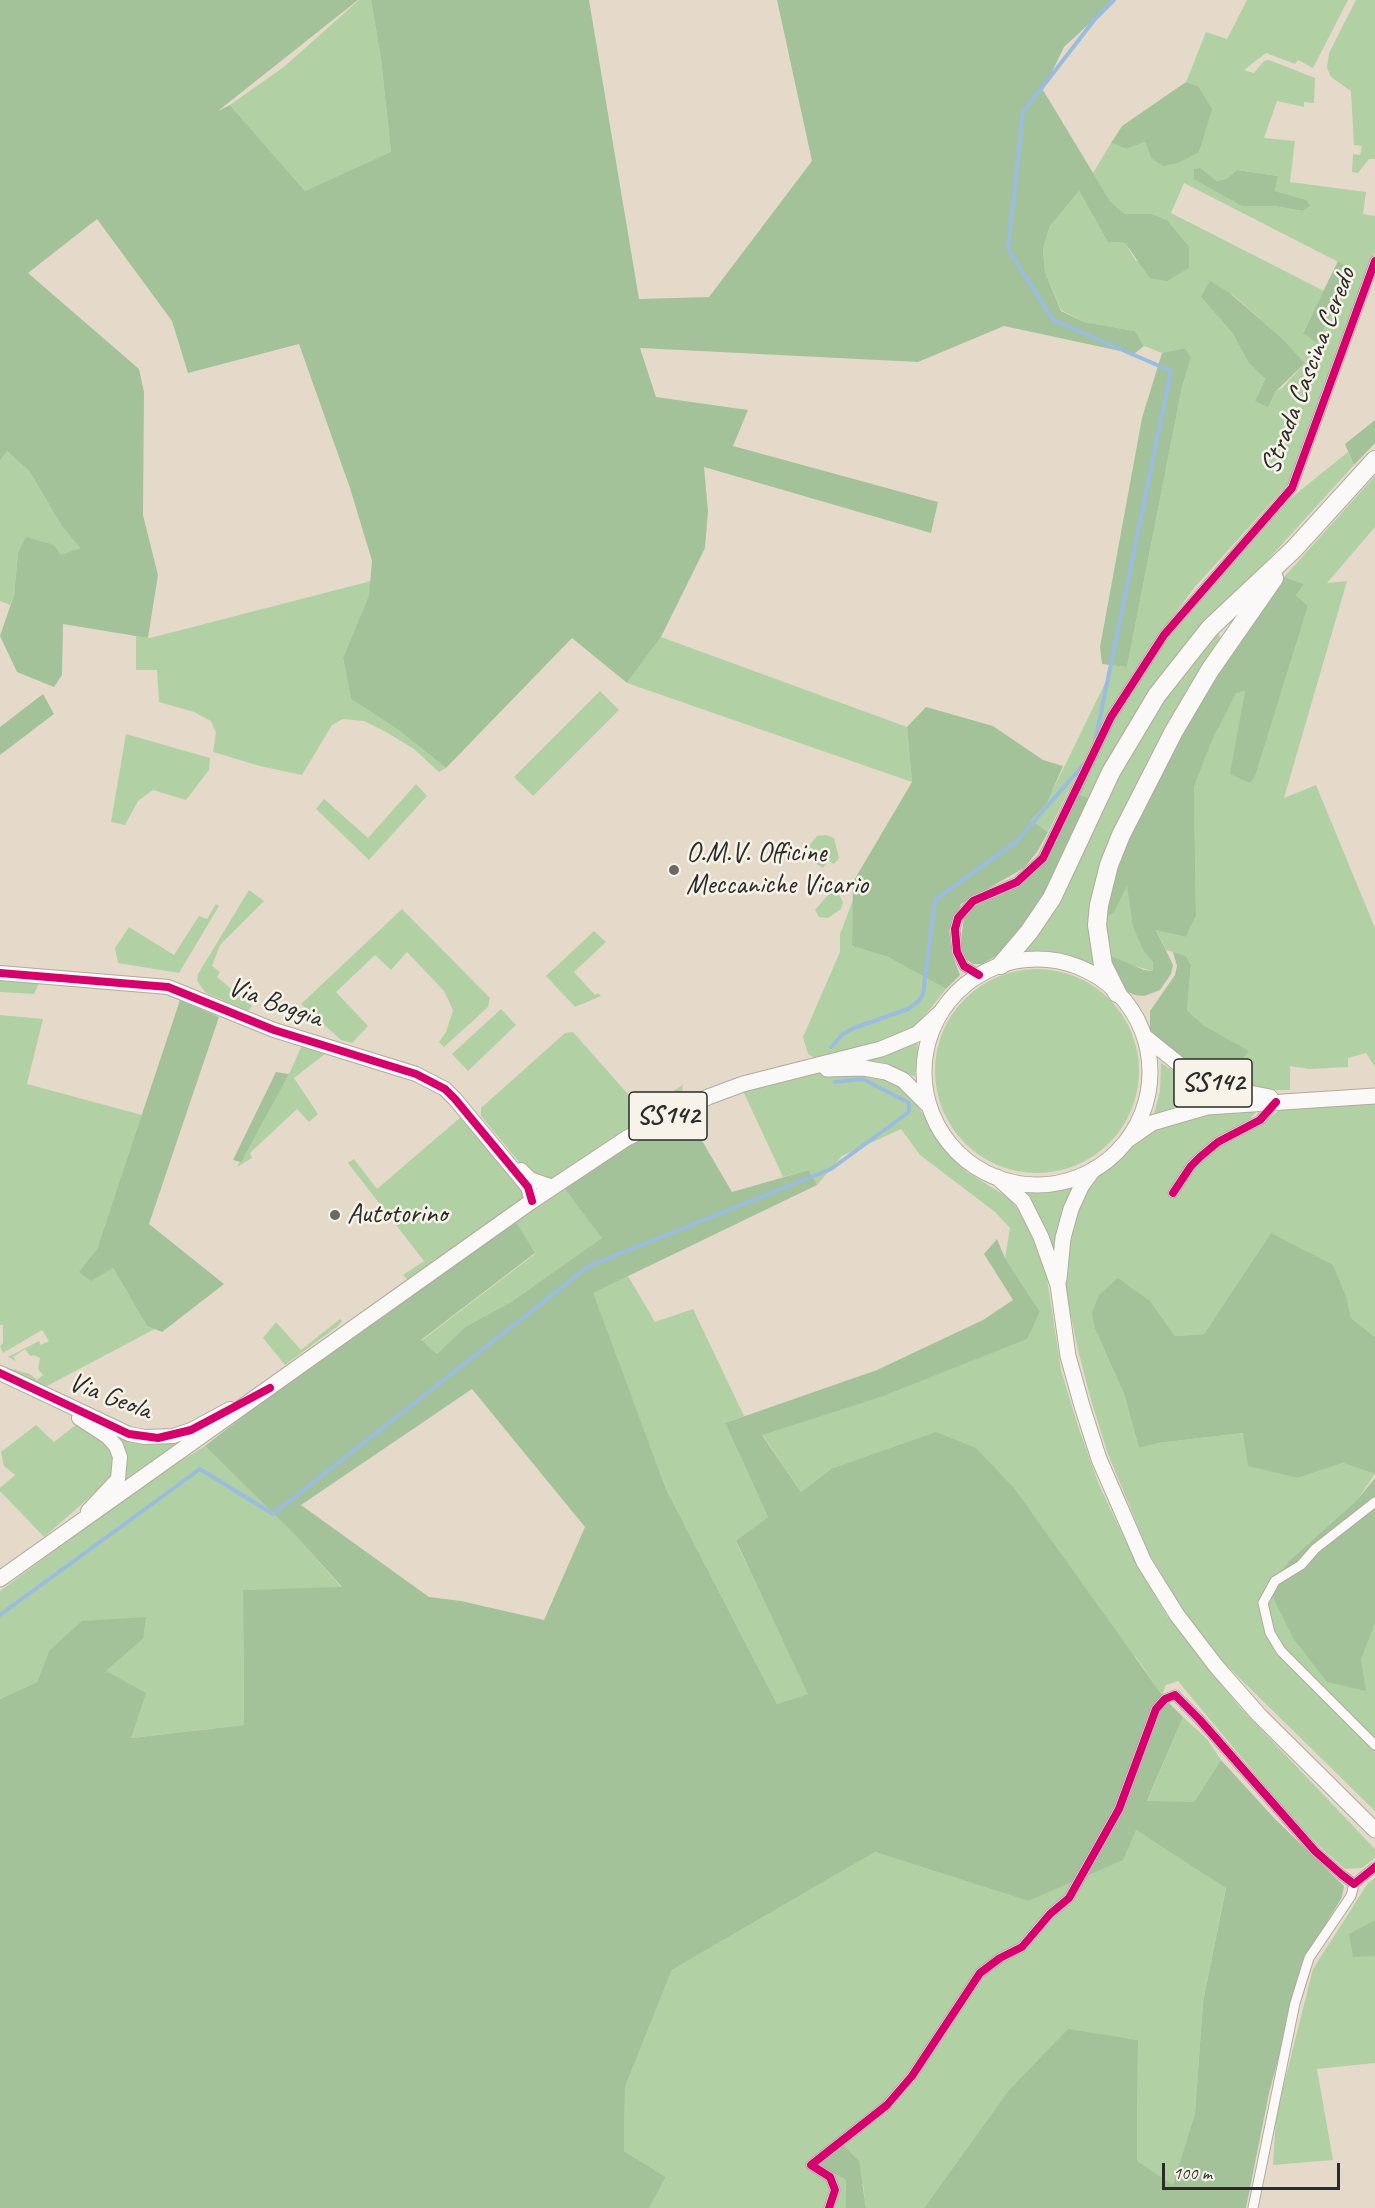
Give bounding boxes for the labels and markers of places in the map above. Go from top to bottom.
place label: O.M.V. Officine Meccaniche Vicario [686,837,868,903]
marker: O.M.V. Officine Meccaniche Vicario [667,863,681,877]
place label: Autotorino [347,1198,447,1232]
marker: Autotorino [328,1208,342,1222]

